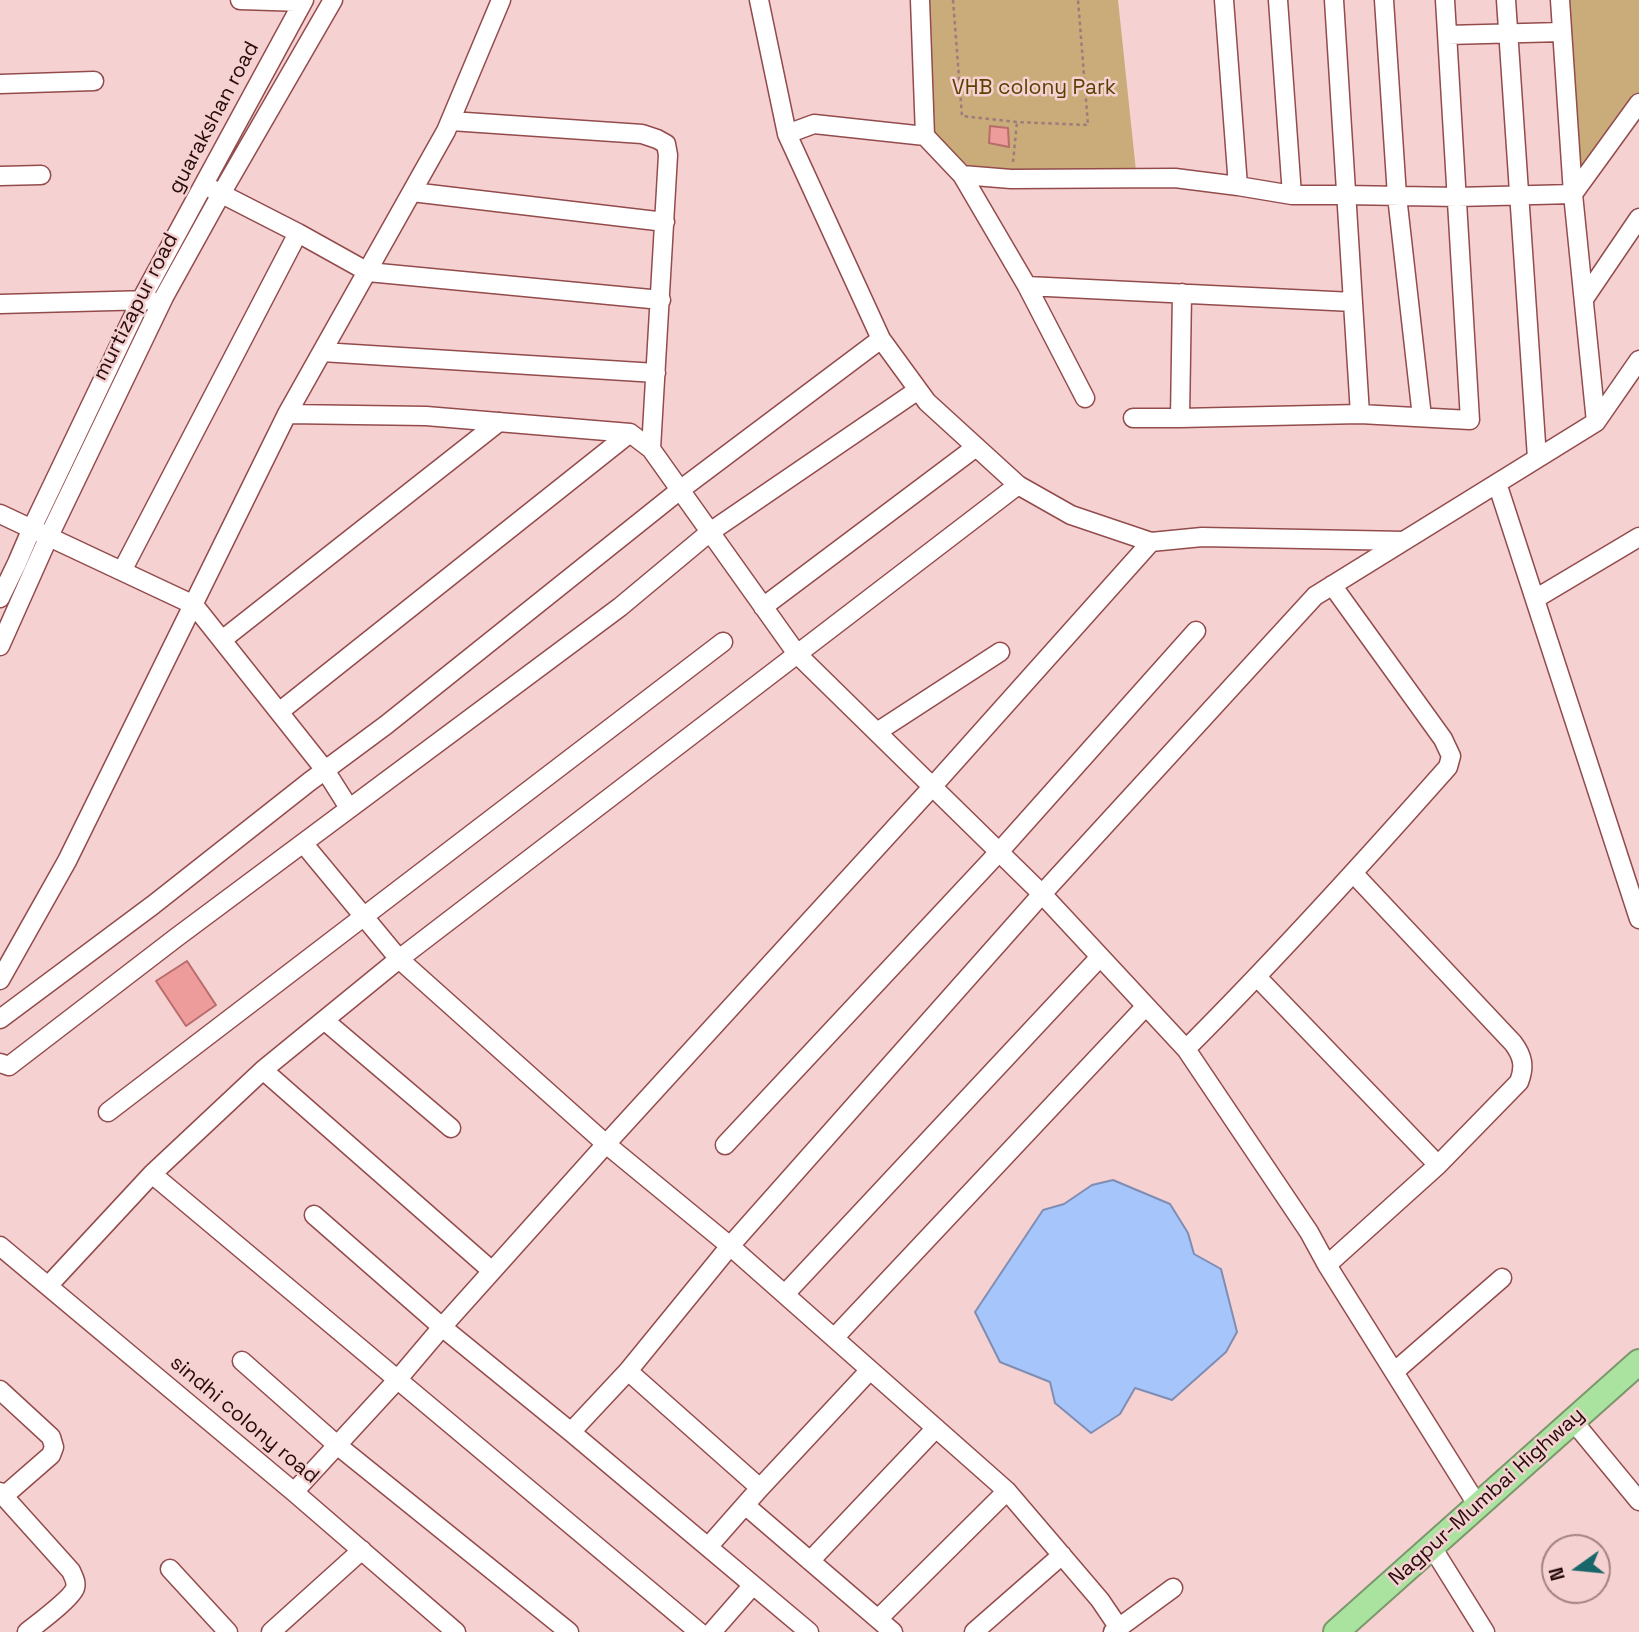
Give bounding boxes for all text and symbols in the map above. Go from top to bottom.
street label: guarakshan road [163,37,265,199]
park label: VHB colony Park [952,75,1116,101]
street label: murtizapur road [88,229,184,385]
street label: sindhi colony road [164,1350,324,1490]
street label: Nagpur-Mumbai Highway [1384,1403,1590,1591]
north arrow [1541,1534,1611,1604]

